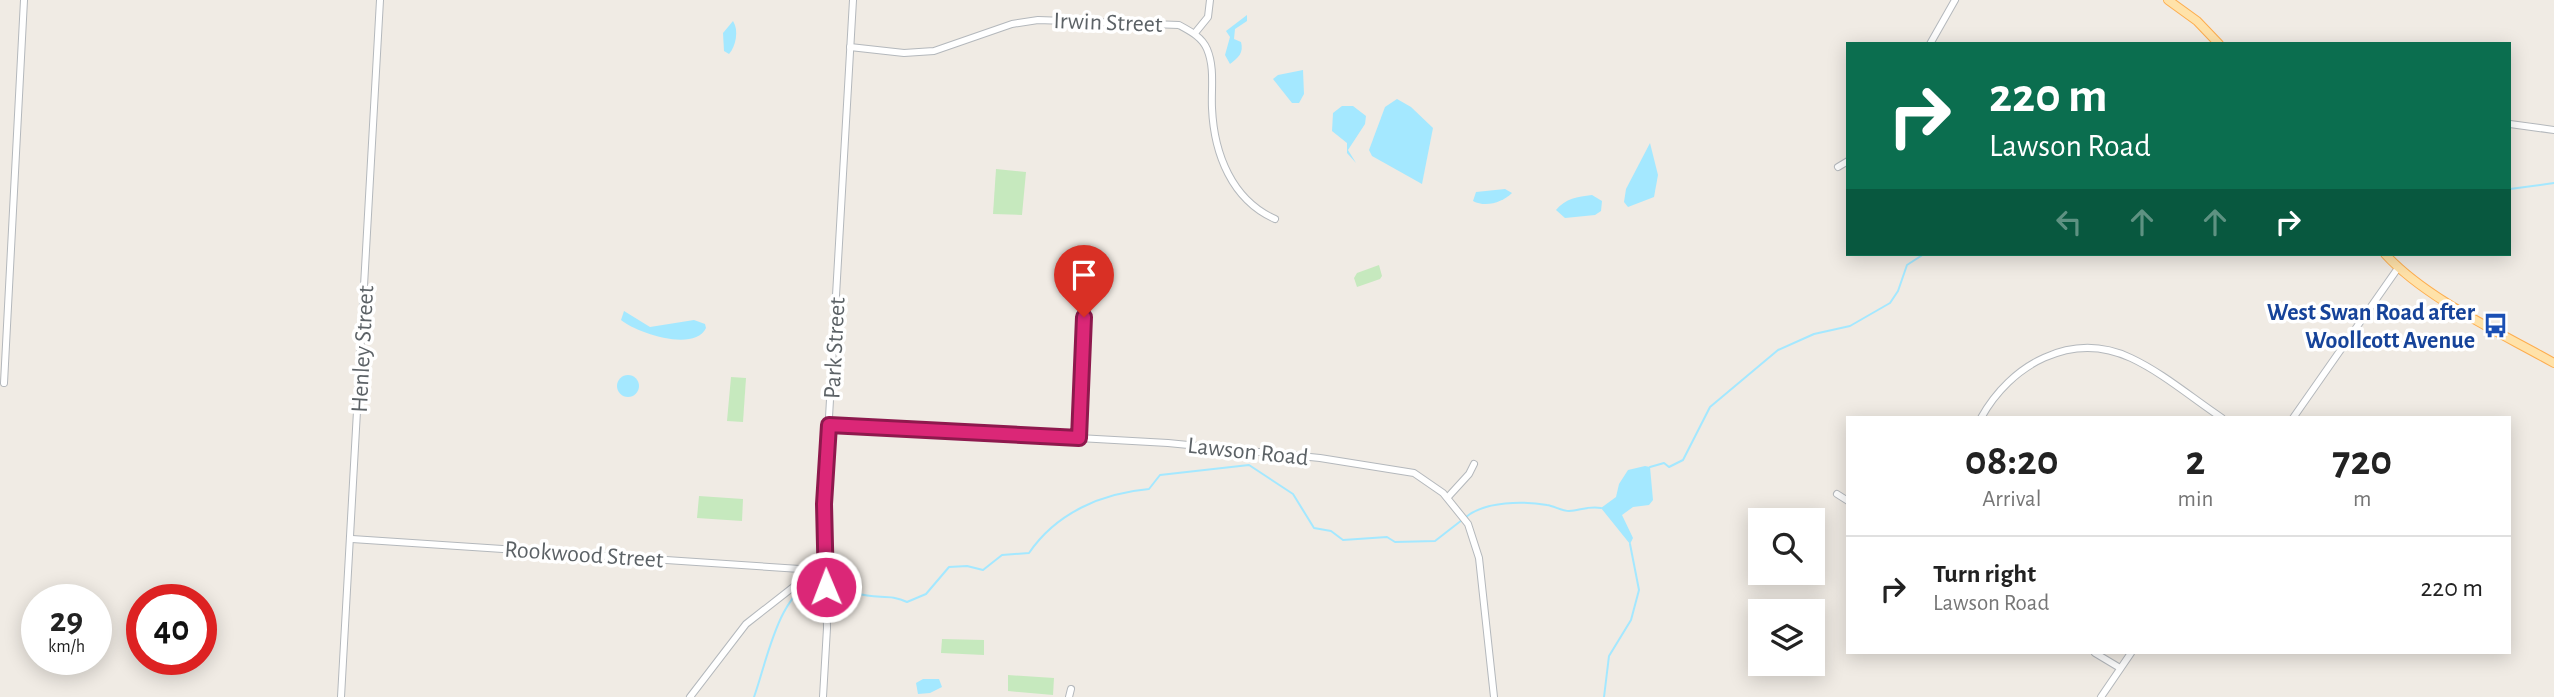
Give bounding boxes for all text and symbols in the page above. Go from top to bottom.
street label: Irwin Street [1053,9,1163,37]
icon: right [1874,70,1965,161]
text: 220 m [1989,72,2108,121]
text: Lawson Road [1989,130,2151,162]
icon: left [2050,203,2088,241]
icon: ahead [2123,203,2161,241]
icon: ahead [2196,203,2234,241]
icon: right [2269,203,2307,241]
pin [1054,245,1114,317]
icon: arrive [1065,256,1103,294]
street label: Henley Street [348,285,378,413]
street label: Park Street [820,296,850,400]
place label: West Swan Road after Woollcott Avenue [2267,301,2476,353]
bus stop icon: West Swan Road after Woollcott Avenue [2481,312,2509,340]
street label: Lawson Road [1186,434,1310,470]
text: 08:20 [1965,440,2059,482]
text: 2 [2186,440,2205,482]
text: 720 [2332,440,2392,482]
text: Arrival [1982,488,2041,511]
text: min [2178,488,2213,511]
text: m [2353,488,2371,511]
map controls [1748,508,1825,676]
button: search [1748,508,1825,585]
street label: Rookwood Street [504,537,665,573]
position arrow [789,550,863,624]
text: Turn right [1933,561,2036,587]
icon: right [1874,570,1912,608]
text: 220 m [2421,575,2483,601]
speed limit sign: 40 [126,584,217,675]
text: Lawson Road [1933,592,2049,615]
button: layers [1748,599,1825,676]
text: 29 [50,603,83,638]
text: km/h [48,638,85,656]

